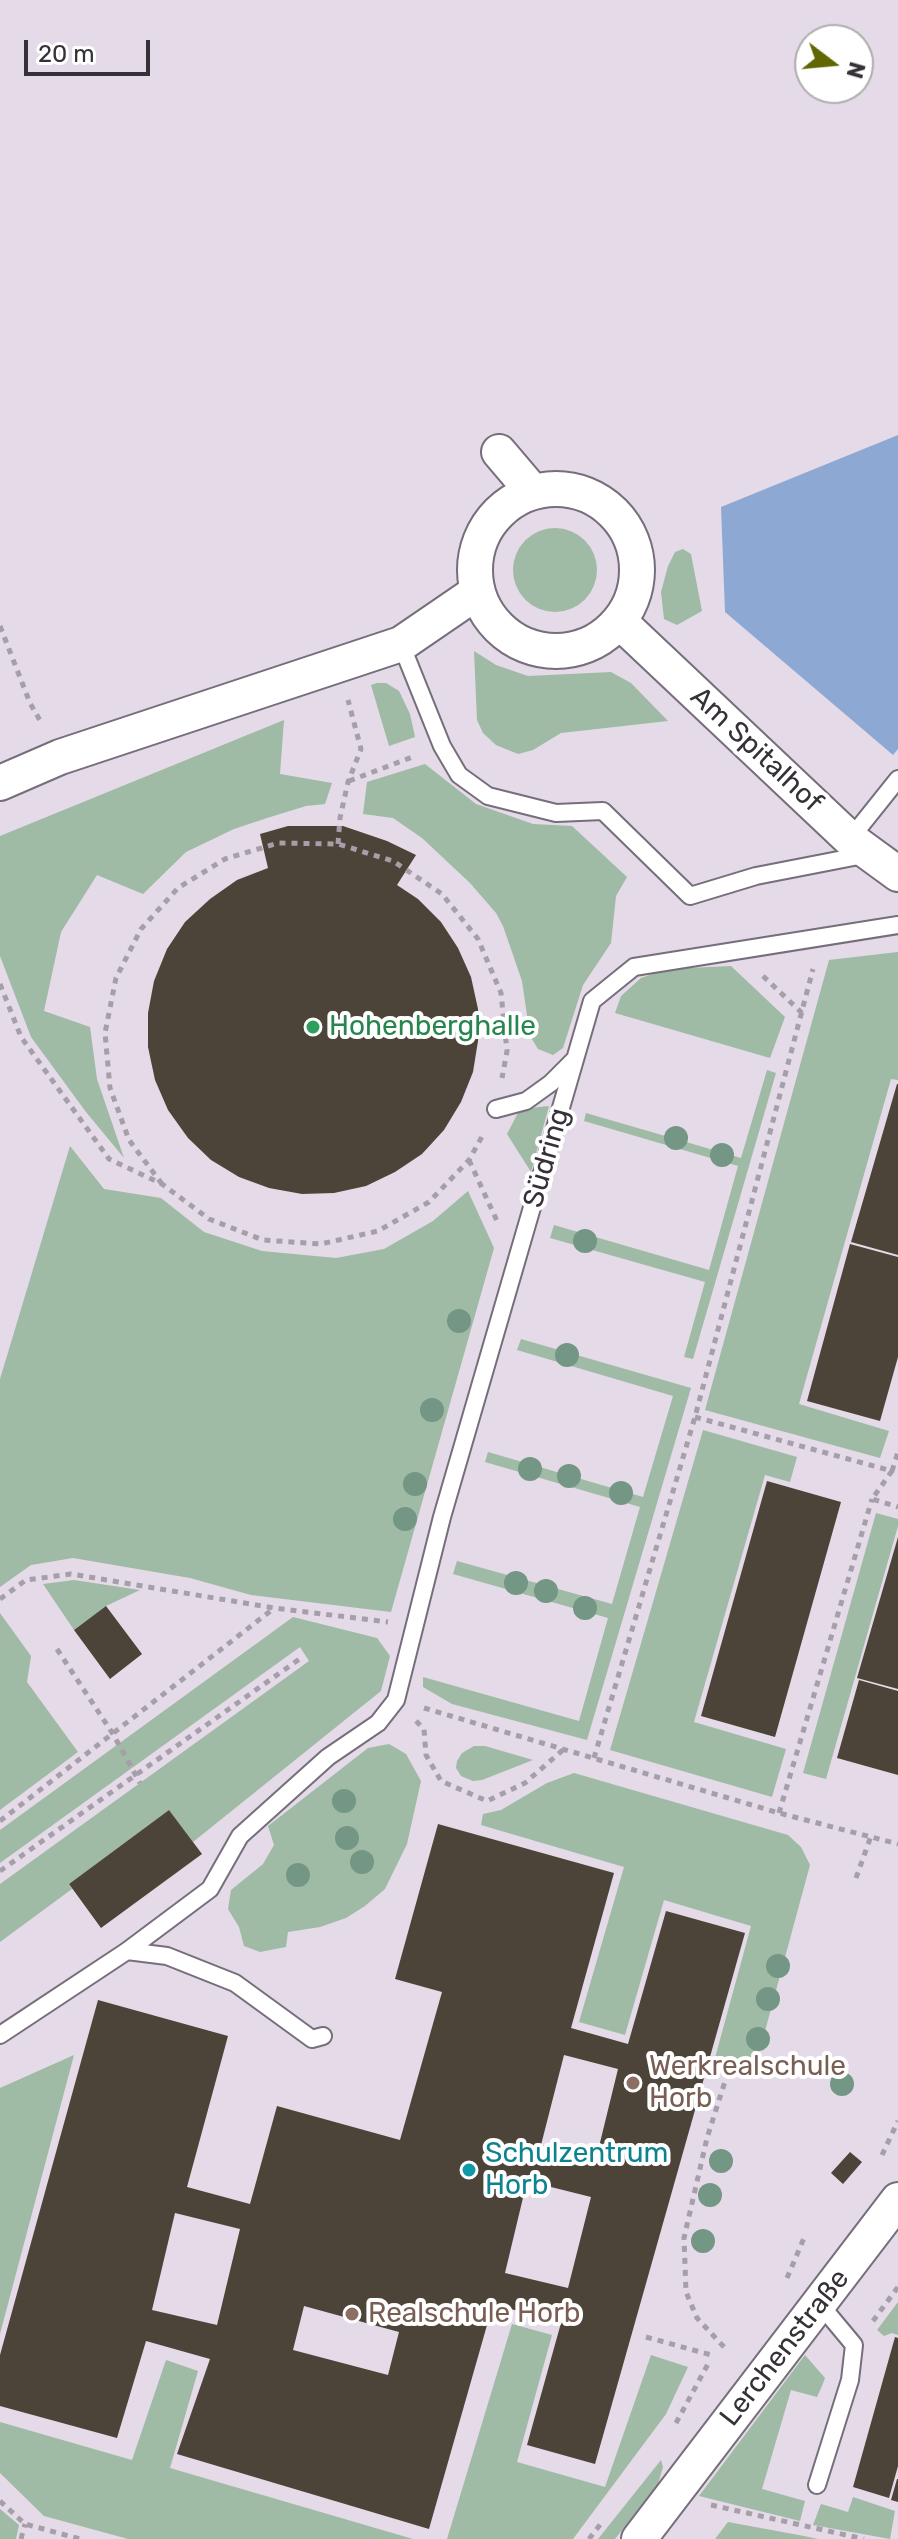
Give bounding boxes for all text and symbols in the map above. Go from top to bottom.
scale bar [28,24,154,74]
north arrow [794,24,874,104]
text: 20 m [38,40,95,68]
text: N [840,59,871,82]
street label: Am Spitalhof [683,680,829,820]
place label: Hohenberghalle [329,1010,536,1044]
marker: Hohenberghalle [304,1018,322,1036]
street label: Südring [517,1104,577,1212]
place label: Werkrealschule Horb [649,2050,846,2116]
marker: Werkrealschule Horb [624,2074,642,2092]
place label: Schulzentrum Horb [485,2137,668,2203]
marker: Schulzentrum Horb [460,2161,478,2179]
street label: Lerchenstraße [713,2263,857,2433]
place label: Realschule Horb [368,2297,580,2331]
marker: Realschule Horb [343,2305,361,2323]

